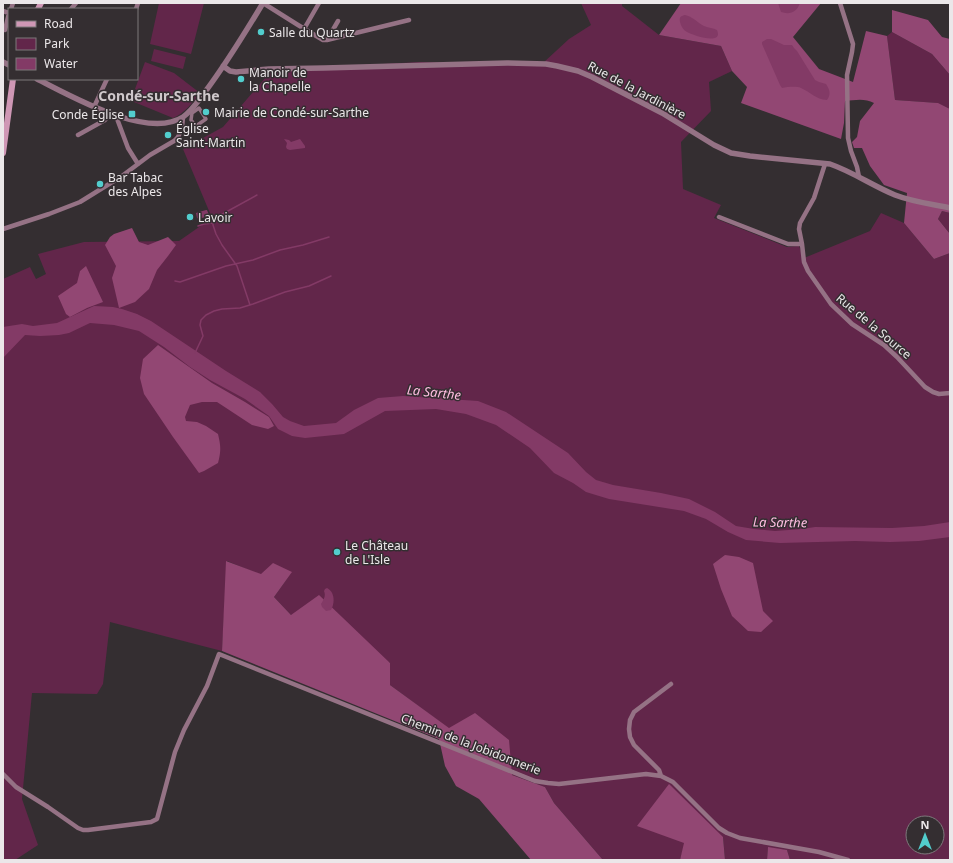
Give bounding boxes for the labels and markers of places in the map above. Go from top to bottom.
place label: Salle du Quartz [269,24,355,41]
marker: Salle du Quartz [256,27,266,37]
place label: Manoir de la Chapelle [249,64,311,95]
marker: Manoir de la Chapelle [236,74,246,84]
place label: Mairie de Condé-sur-Sarthe [214,104,369,121]
place label: Conde Église [52,106,124,123]
marker: Mairie de Condé-sur-Sarthe [201,107,211,117]
marker: Conde Église [127,109,137,119]
place label: Église Saint-Martin [176,120,245,151]
marker: Église Saint-Martin [163,130,173,140]
place label: Bar Tabac des Alpes [108,169,163,200]
marker: Bar Tabac des Alpes [95,179,105,189]
place label: Lavoir [198,209,232,226]
marker: Lavoir [185,212,195,222]
place label: Le Château de L'Isle [345,537,408,568]
marker: Le Château de L'Isle [332,547,342,557]

